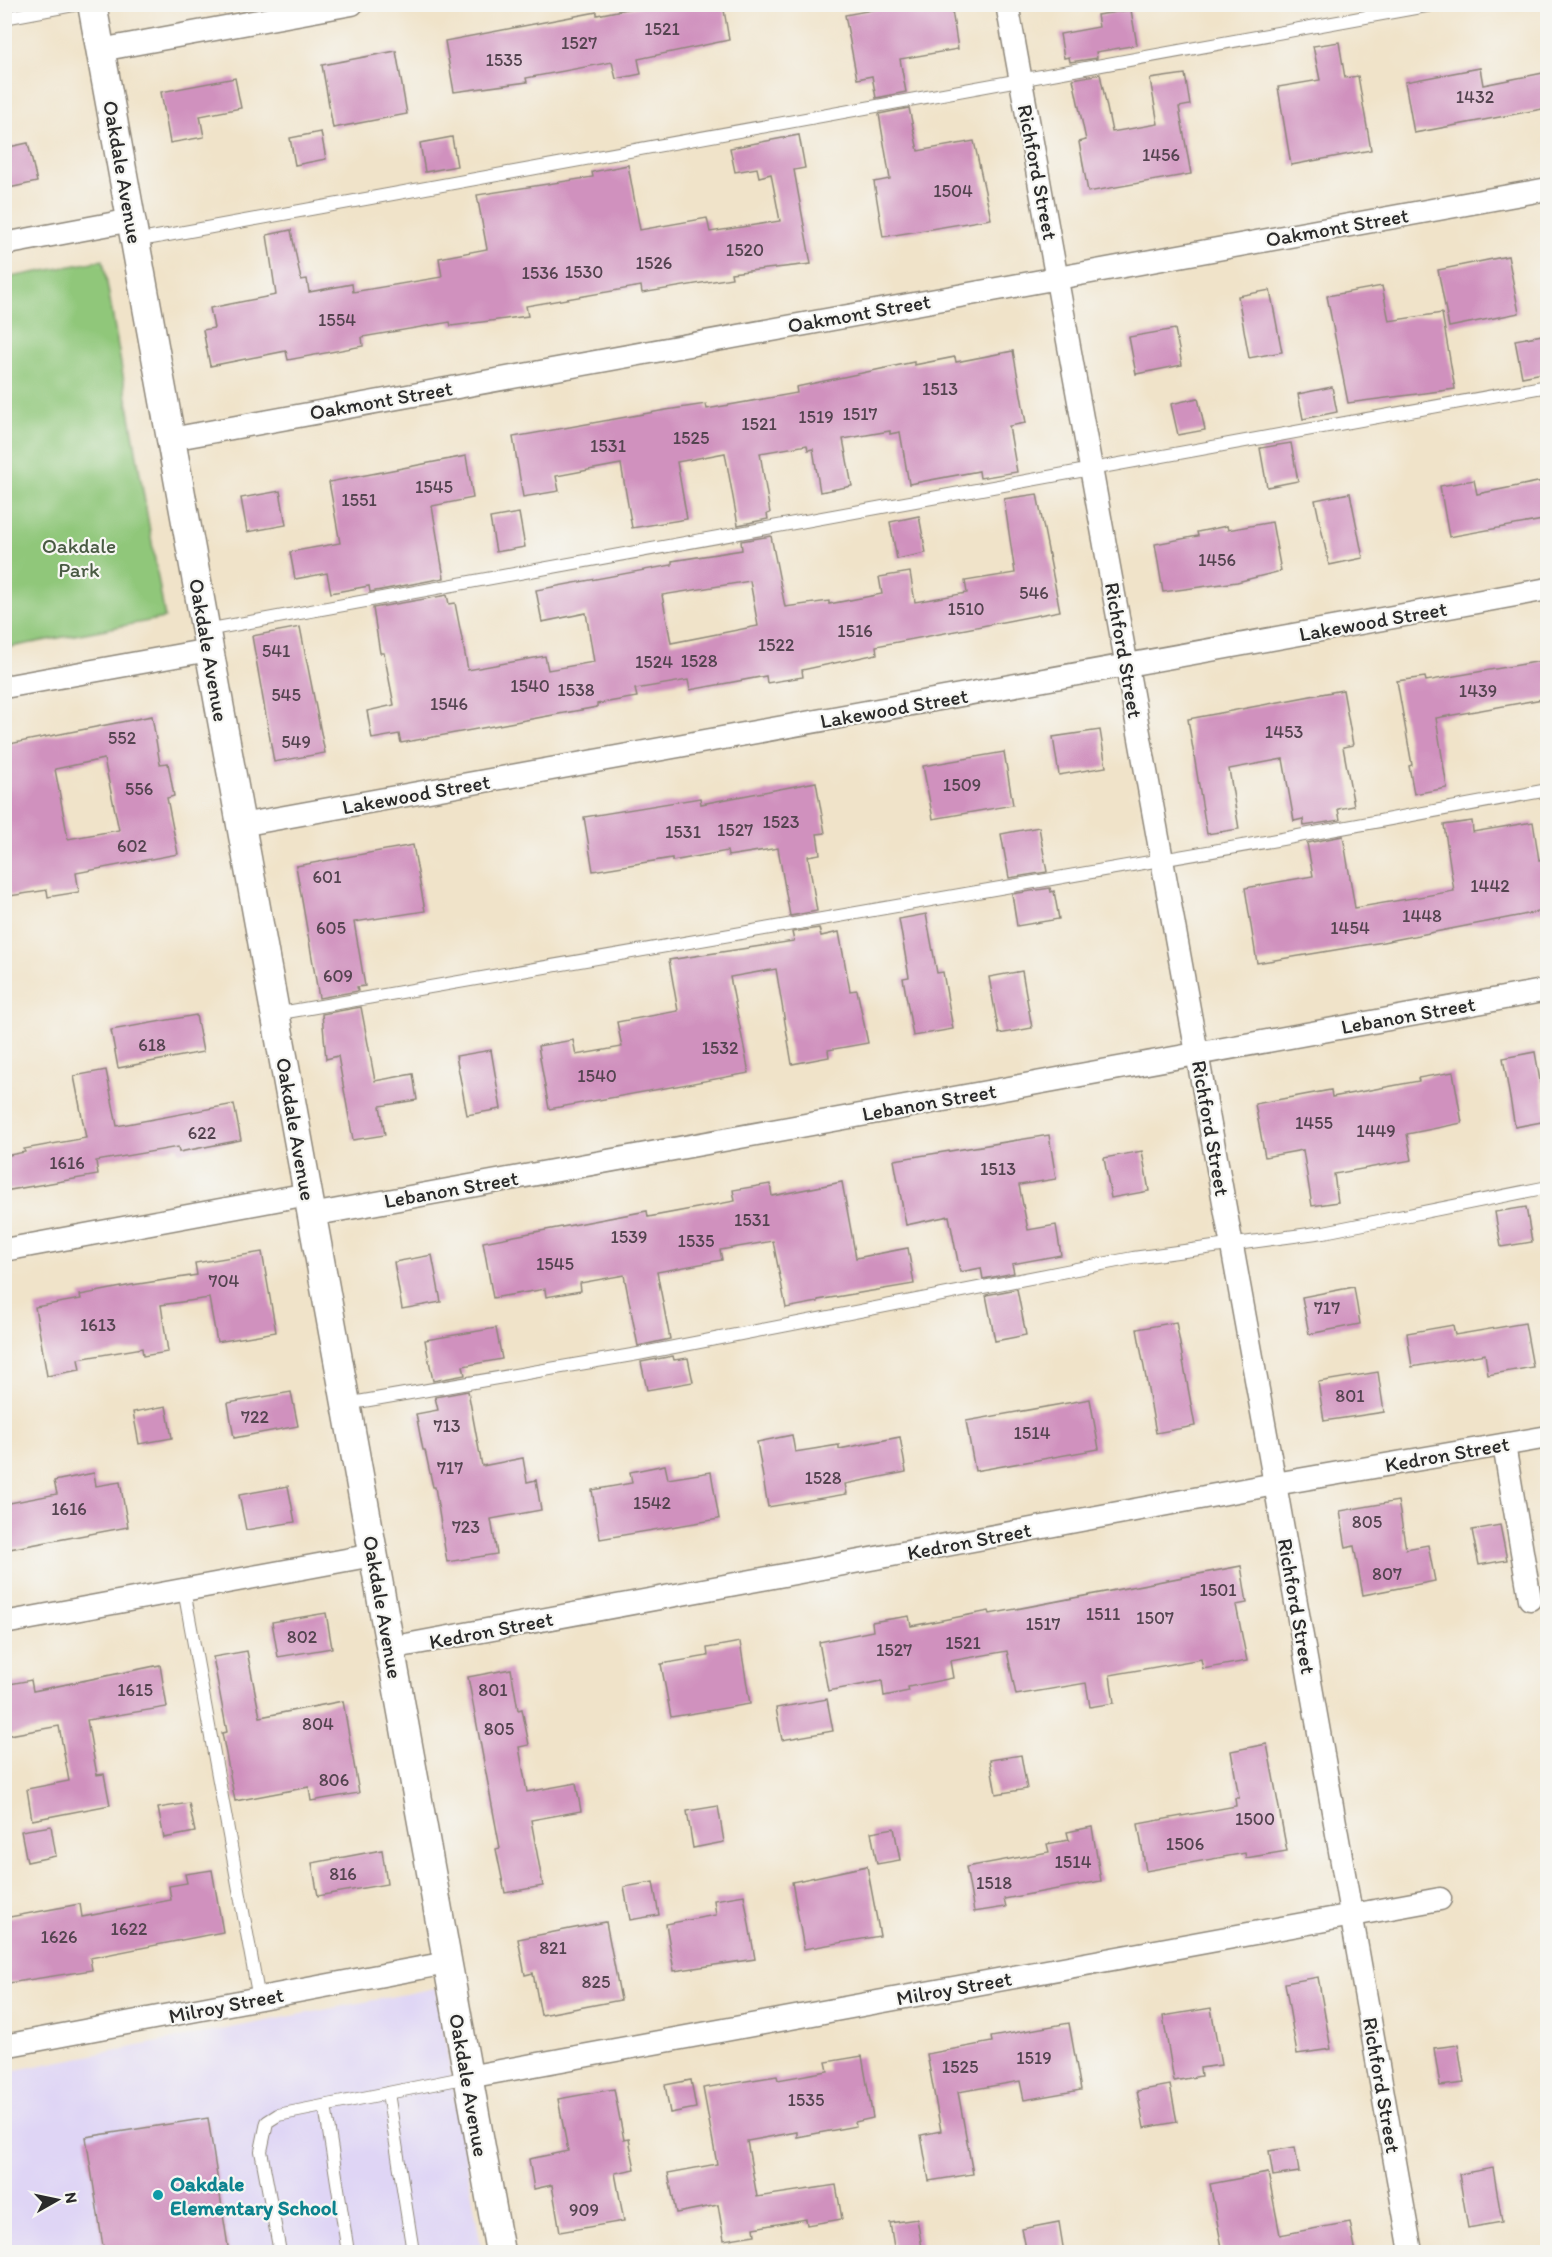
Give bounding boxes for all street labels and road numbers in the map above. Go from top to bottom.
street label: Oakdale Avenue [98,99,148,245]
street label: Richford Street [1013,102,1063,242]
street label: Oakmont Street [1264,202,1411,252]
street label: Oakmont Street [786,288,933,338]
street label: Oakmont Street [308,375,455,425]
street label: Oakdale Avenue [184,577,234,723]
street label: Richford Street [1100,580,1148,720]
street label: Lakewood Street [1297,596,1449,646]
street label: Lakewood Street [818,683,970,733]
street label: Lakewood Street [340,769,492,819]
street label: Lebanon Street [1339,991,1477,1039]
street label: Oakdale Avenue [271,1056,321,1202]
street label: Richford Street [1187,1058,1235,1198]
street label: Lebanon Street [860,1078,998,1126]
street label: Lebanon Street [382,1165,520,1213]
street label: Kedron Street [1383,1431,1511,1477]
street label: Kedron Street [905,1517,1033,1565]
street label: Oakdale Avenue [358,1534,408,1680]
street label: Richford Street [1273,1536,1321,1676]
street label: Kedron Street [427,1606,555,1654]
street label: Milroy Street [894,1966,1014,2010]
street label: Milroy Street [166,1982,286,2028]
street label: Oakdale Avenue [444,2012,494,2158]
street label: Richford Street [1358,2015,1406,2155]

